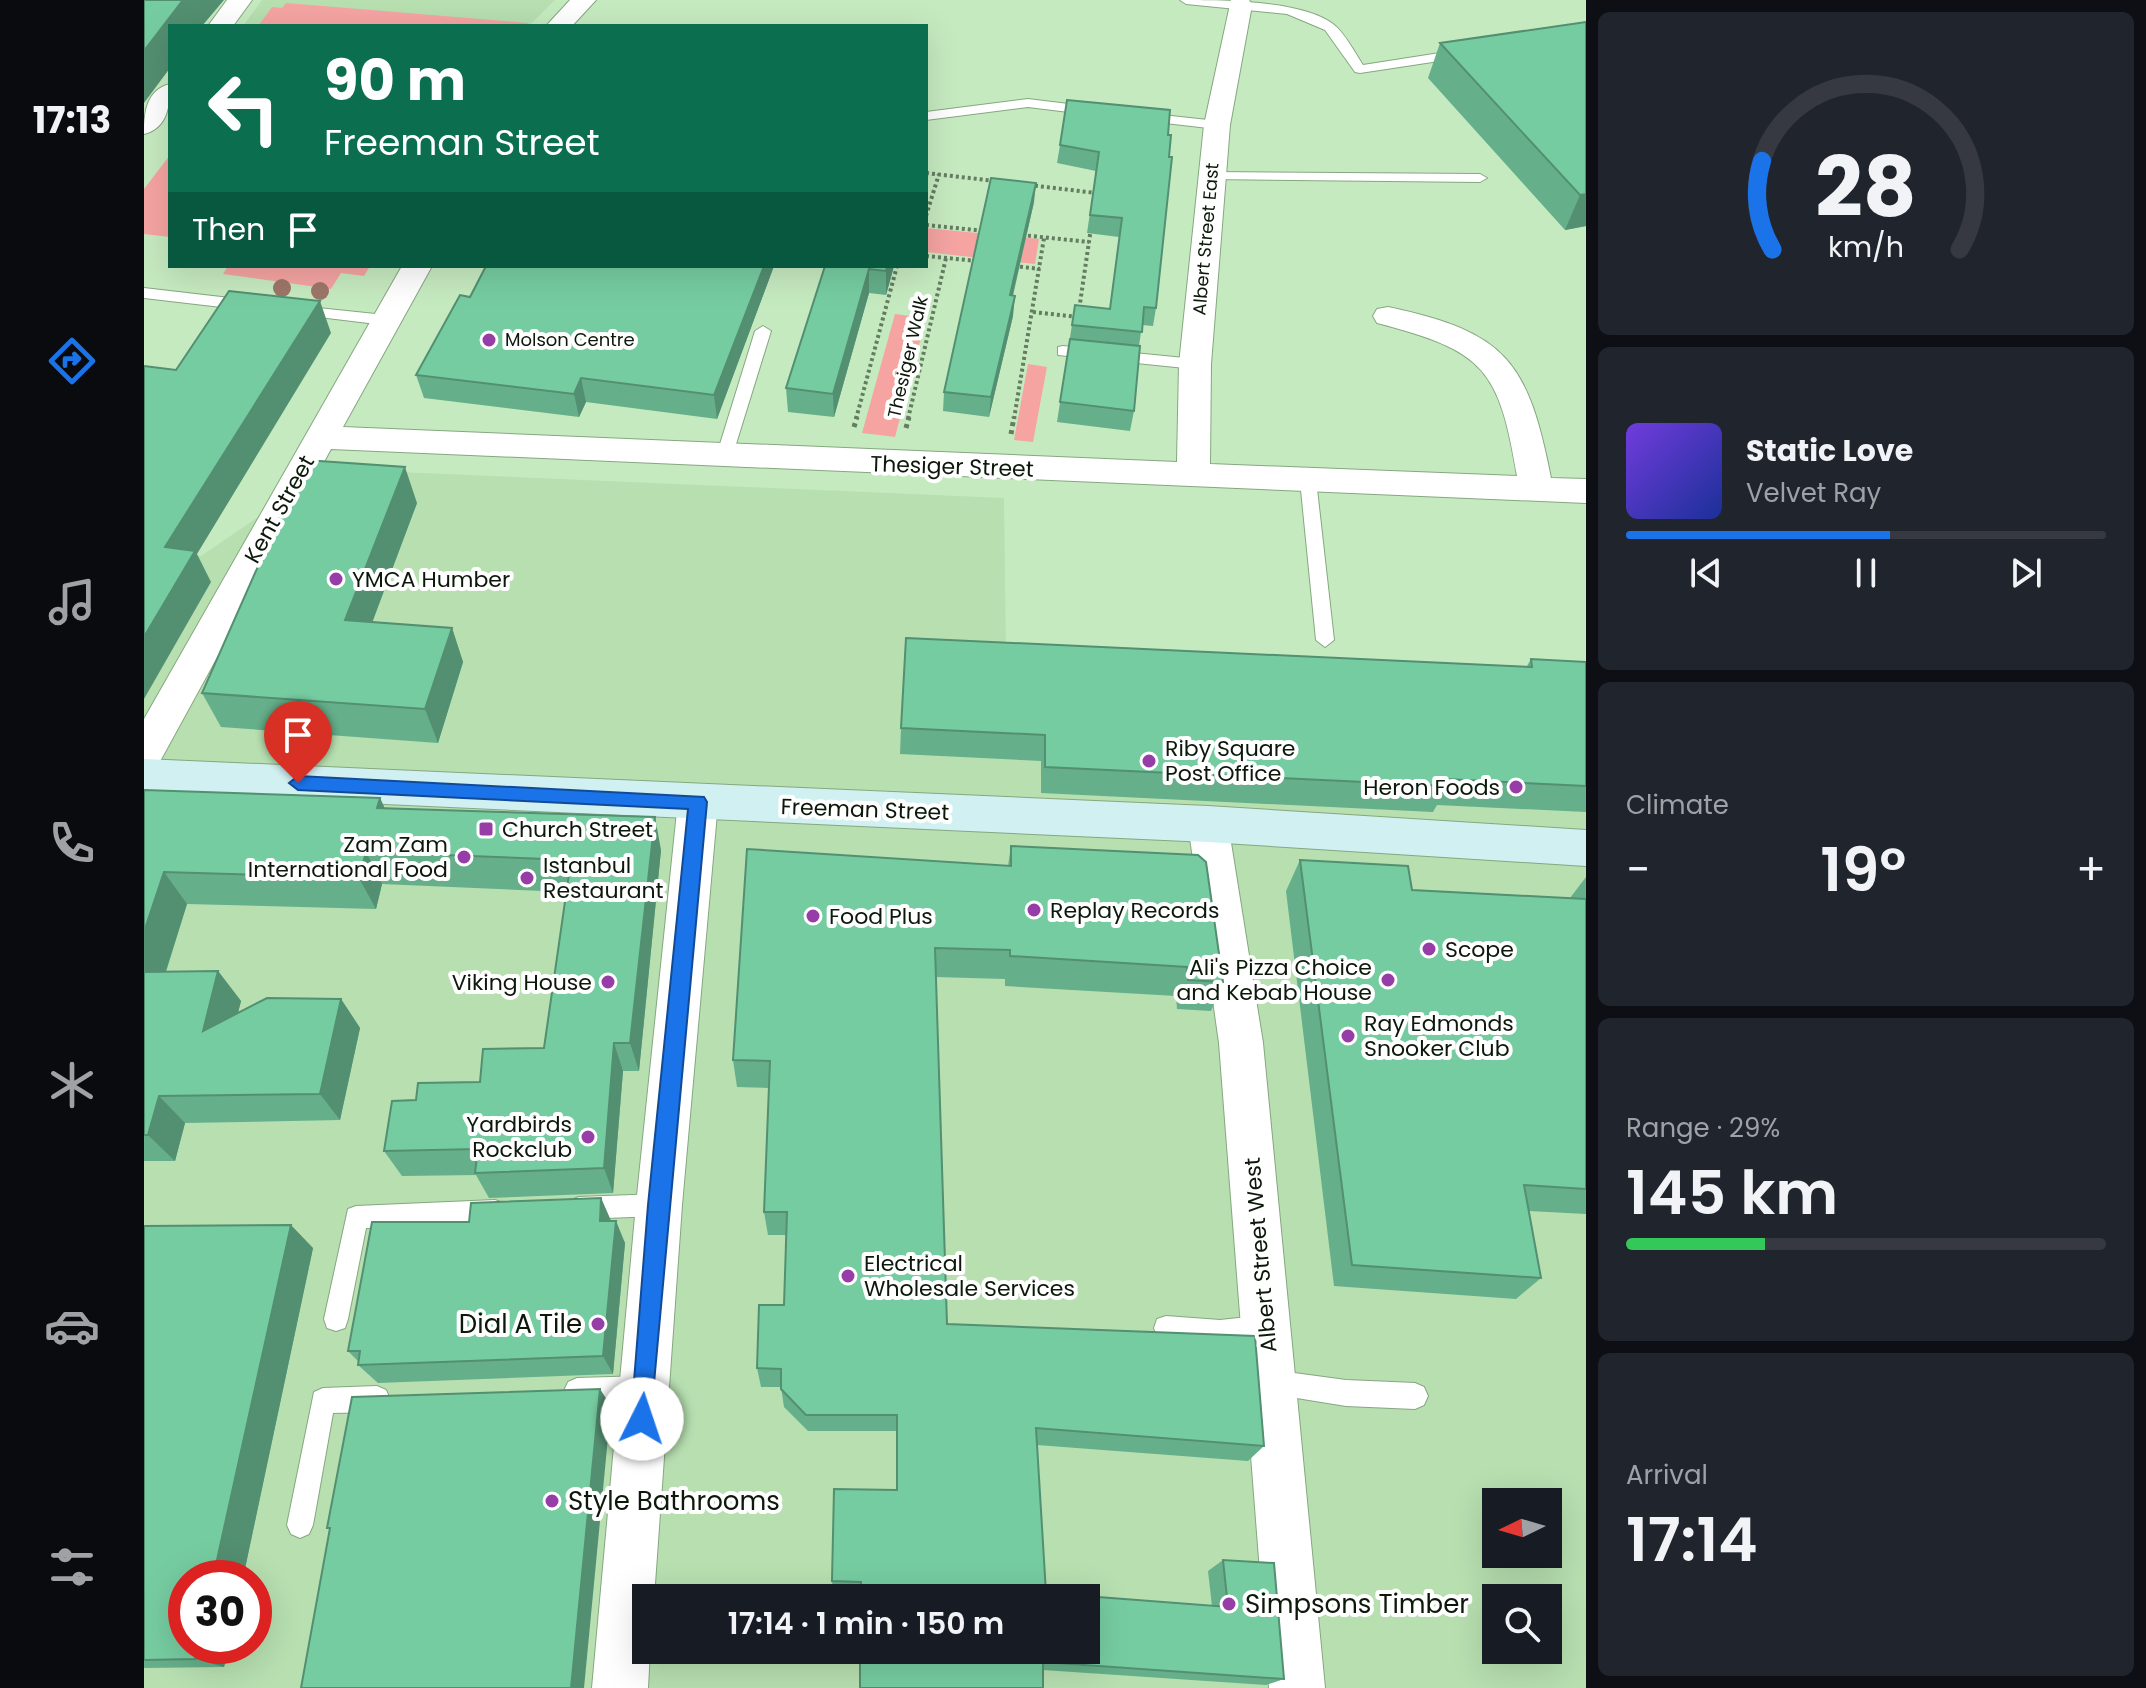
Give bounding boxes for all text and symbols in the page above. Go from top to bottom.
text: 90 m [324,41,466,120]
icon: left [192,56,296,160]
text: 17:13 [33,95,111,146]
text: Freeman Street [324,117,600,168]
text: 28 [1815,128,1917,244]
street label: Albert Street East [1186,162,1225,316]
text: Then [192,208,265,251]
icon: arrive [281,208,325,252]
text: km/h [1828,227,1904,267]
street label: Thesiger Walk [881,293,934,420]
place label: Molson Centre [505,327,635,352]
marker: Molson Centre [480,331,498,349]
icon: directions [44,333,100,389]
text: Static Love [1746,429,1913,472]
street label: Thesiger Street [870,448,1034,485]
street label: Kent Street [237,450,322,569]
text: Velvet Ray [1746,475,1881,511]
icon: previous [1684,551,1728,595]
icon: pause [1844,551,1888,595]
icon: next [2004,551,2048,595]
place label: YMCA Humber [352,564,510,595]
marker: YMCA Humber [327,570,345,588]
icon: music [44,574,100,630]
pin [264,701,332,783]
icon: arrive [276,713,320,757]
place label: Riby Square Post Office [1165,733,1296,789]
marker: Riby Square Post Office [1140,752,1158,770]
place label: Heron Foods [1363,772,1500,803]
marker: Heron Foods [1507,778,1525,796]
text: Climate [1626,787,1729,823]
street label: Freeman Street [780,791,950,828]
place label: Church Street [502,814,653,845]
icon: phone [44,815,100,871]
marker: Church Street [477,820,495,838]
text: 19° [1820,828,1906,912]
place label: Zam Zam International Food [248,829,448,885]
text: − [1626,839,1650,900]
text: + [2076,839,2106,900]
marker: Zam Zam International Food [455,848,473,866]
place label: Istanbul Restaurant [543,850,664,906]
marker: Istanbul Restaurant [518,869,536,887]
place label: Replay Records [1050,895,1219,926]
place label: Food Plus [829,901,933,932]
marker: Replay Records [1025,901,1043,919]
marker: Food Plus [804,907,822,925]
place label: Scope [1445,934,1514,965]
marker: Scope [1420,940,1438,958]
place label: Ali's Pizza Choice and Kebab House [1176,952,1372,1008]
place label: Viking House [452,967,592,998]
marker: Ali's Pizza Choice and Kebab House [1379,971,1397,989]
marker: Viking House [599,973,617,991]
place label: Ray Edmonds Snooker Club [1364,1008,1514,1064]
marker: Ray Edmonds Snooker Club [1339,1027,1357,1045]
icon: climate [44,1057,100,1113]
place label: Yardbirds Rockclub [466,1109,572,1165]
text: Range · 29% [1626,1110,1780,1146]
marker: Yardbirds Rockclub [579,1128,597,1146]
text: 145 km [1626,1151,1838,1235]
street label: Albert Street West [1237,1156,1284,1354]
place label: Electrical Wholesale Services [864,1248,1075,1304]
marker: Electrical Wholesale Services [839,1267,857,1285]
icon: car [44,1298,100,1354]
place label: Dial A Tile [459,1306,582,1342]
marker: Dial A Tile [589,1315,607,1333]
position arrow [600,1377,684,1461]
text: Arrival [1626,1457,1708,1493]
place label: Style Bathrooms [568,1483,780,1519]
north arrow [1482,1488,1562,1568]
map controls [1482,1488,1562,1664]
marker: Style Bathrooms [543,1492,561,1510]
text: 17:14 [1626,1498,1758,1582]
icon: filters [44,1539,100,1595]
speed limit sign: 30 [168,1560,272,1664]
button: search [1482,1584,1562,1664]
place label: Simpsons Timber [1245,1586,1469,1622]
marker: Simpsons Timber [1220,1595,1238,1613]
text: 17:14 · 1 min · 150 m [728,1602,1004,1645]

